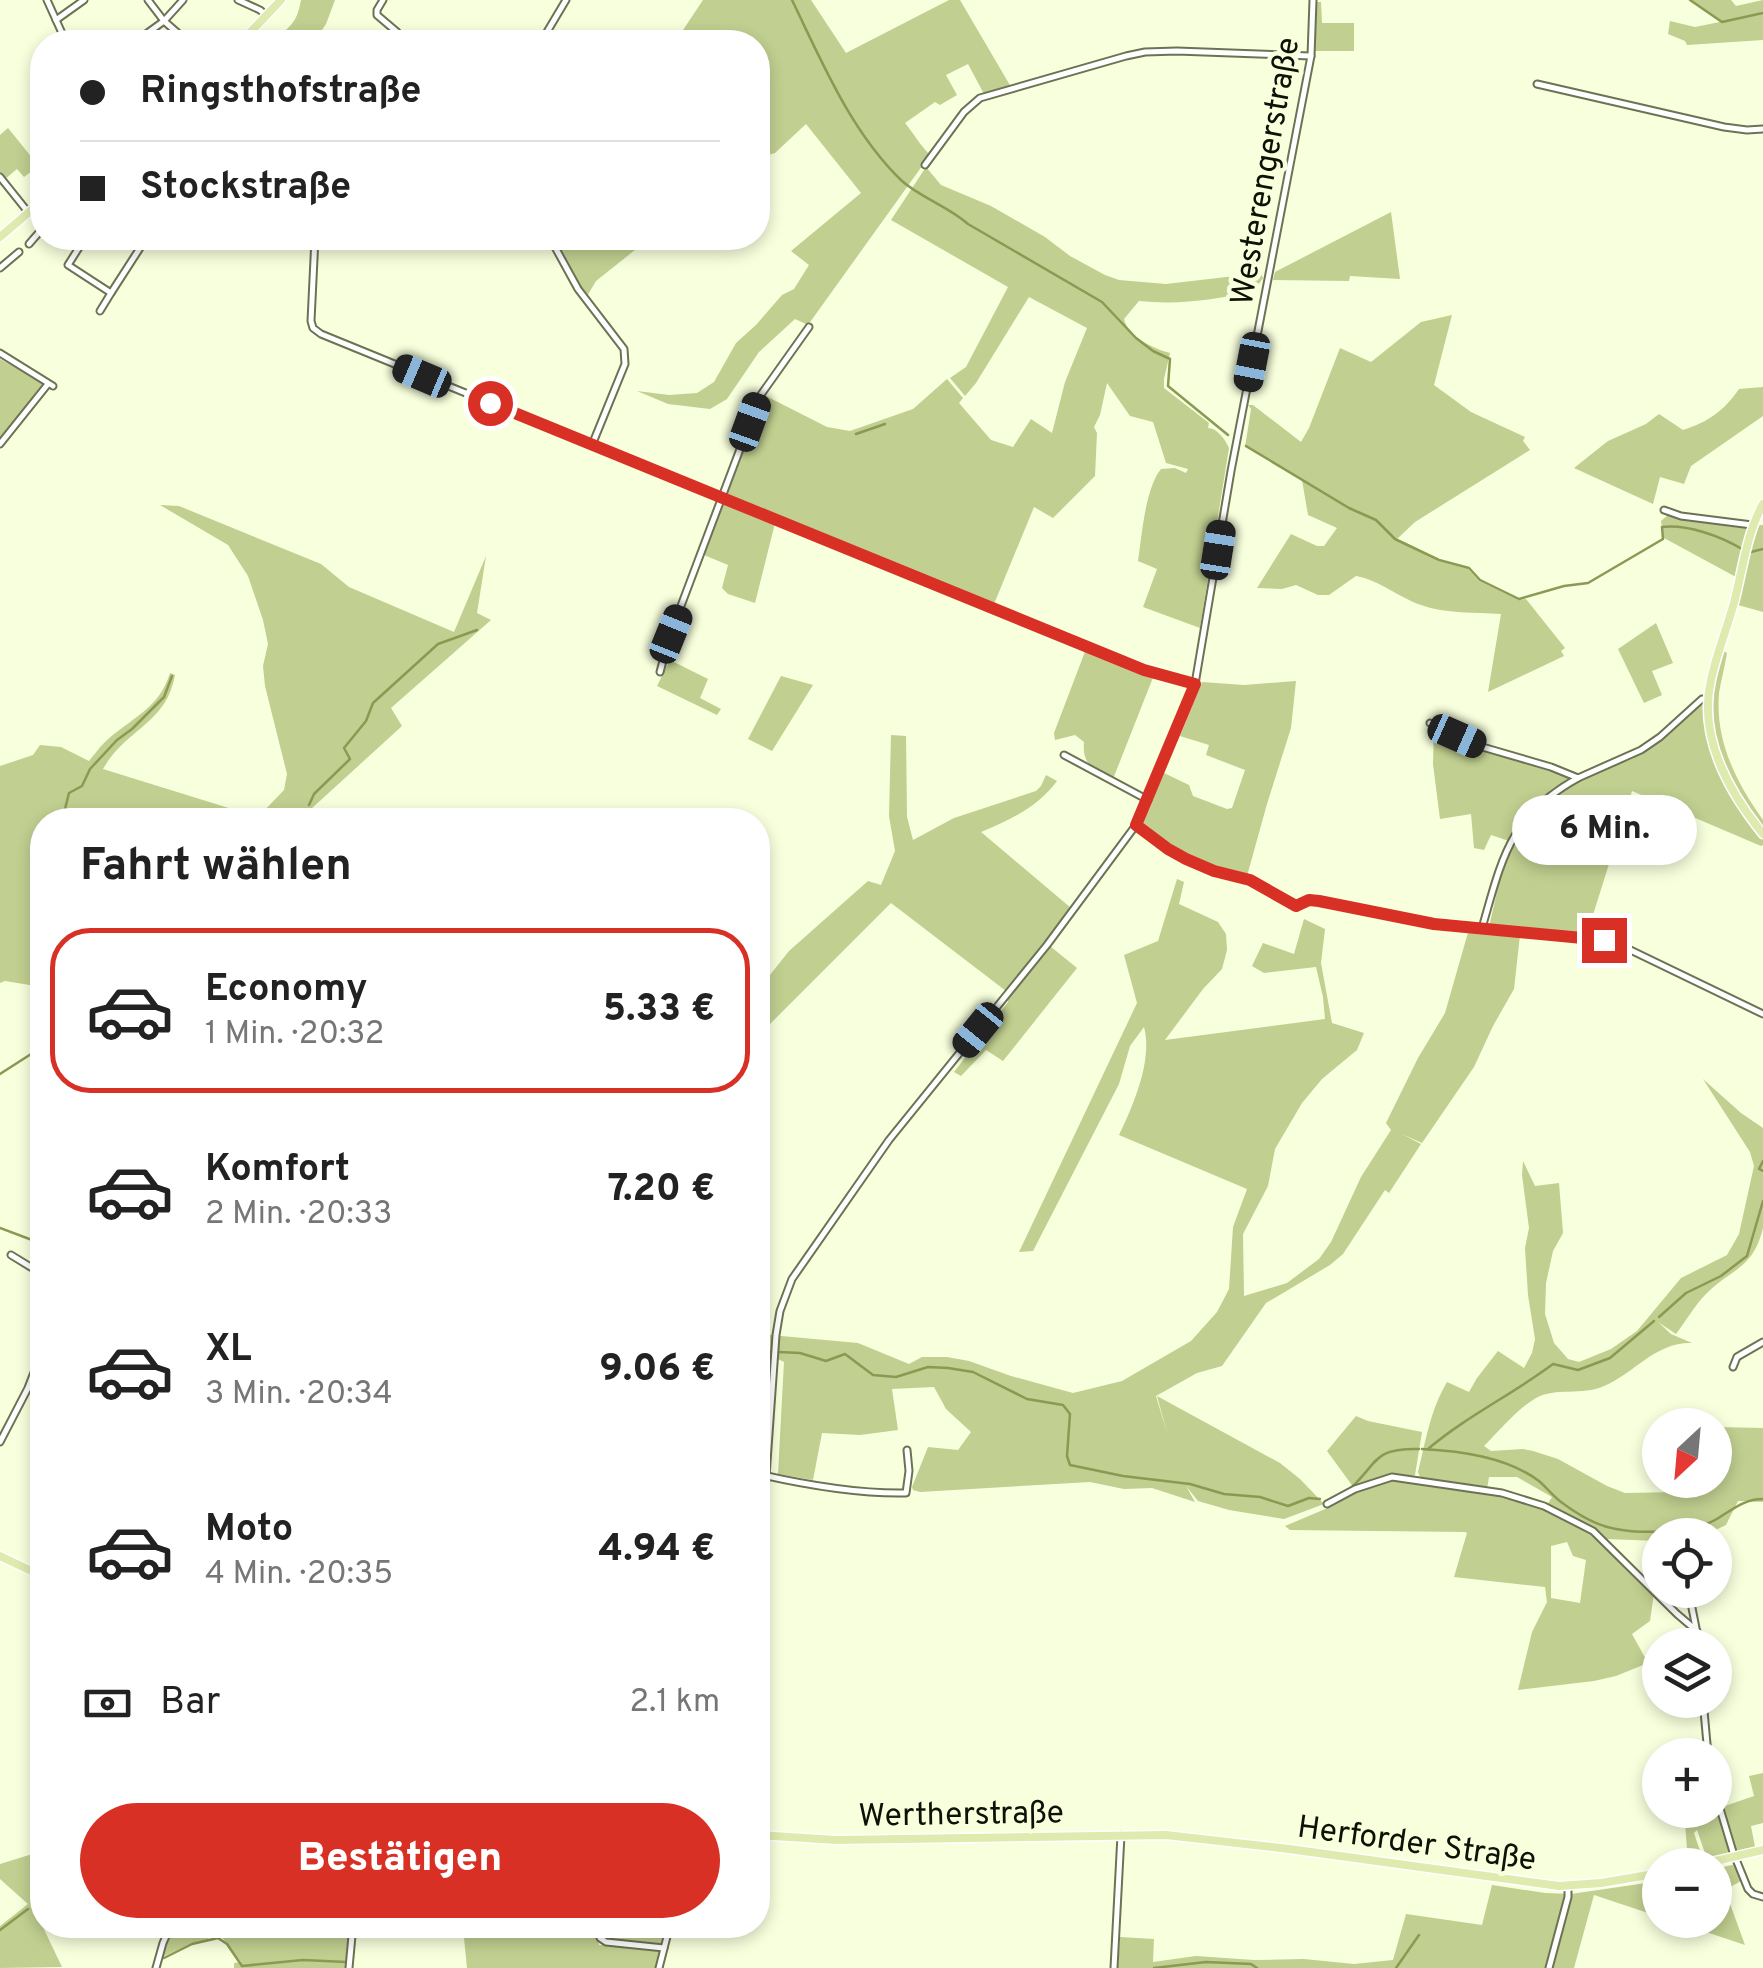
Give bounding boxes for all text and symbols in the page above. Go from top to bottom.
street label: Westerengerstraße [1224,34,1310,309]
text: Ringsthofstraße [140,68,421,117]
text: Stockstraße [140,164,351,213]
car [1232,330,1272,394]
car [389,350,455,402]
route start [468,381,513,426]
car [726,389,774,455]
car [1198,518,1238,582]
car [646,601,696,667]
car [1423,710,1491,762]
callout: 6 Min. [1512,795,1696,865]
text: 6 Min. [1559,810,1650,850]
text: Fahrt wählen [80,839,352,896]
route end [1582,918,1627,963]
icon: car [85,966,175,1056]
text: Economy [205,966,367,1015]
text: 5.33 € [603,986,715,1035]
car [947,997,1009,1063]
text: 1 Min. · 20:32 [205,1015,384,1055]
icon: car [85,1146,175,1236]
text: Komfort [205,1146,350,1195]
text: 7.20 € [608,1166,715,1215]
text: 2 Min. · 20:33 [205,1195,392,1235]
icon: car [85,1326,175,1416]
text: XL [205,1326,252,1375]
text: 9.06 € [599,1346,715,1395]
text: 3 Min. · 20:34 [205,1375,393,1415]
north arrow [1642,1408,1732,1498]
map controls [1642,1408,1732,1938]
icon: car [85,1506,175,1596]
text: Moto [205,1506,293,1555]
button: locate [1642,1518,1732,1608]
text: 4.94 € [599,1526,715,1575]
text: 4 Min. · 20:35 [205,1555,393,1595]
button: layers [1642,1628,1732,1718]
icon: cash [80,1676,135,1731]
text: Bar [160,1679,221,1728]
text: 2.1 km [629,1683,720,1723]
button: + [1642,1738,1732,1828]
street label: Wertherstraße [858,1794,1064,1838]
button: Bestätigen [80,1803,720,1918]
street label: Herforder Straße [1295,1808,1538,1882]
button: − [1642,1848,1732,1938]

